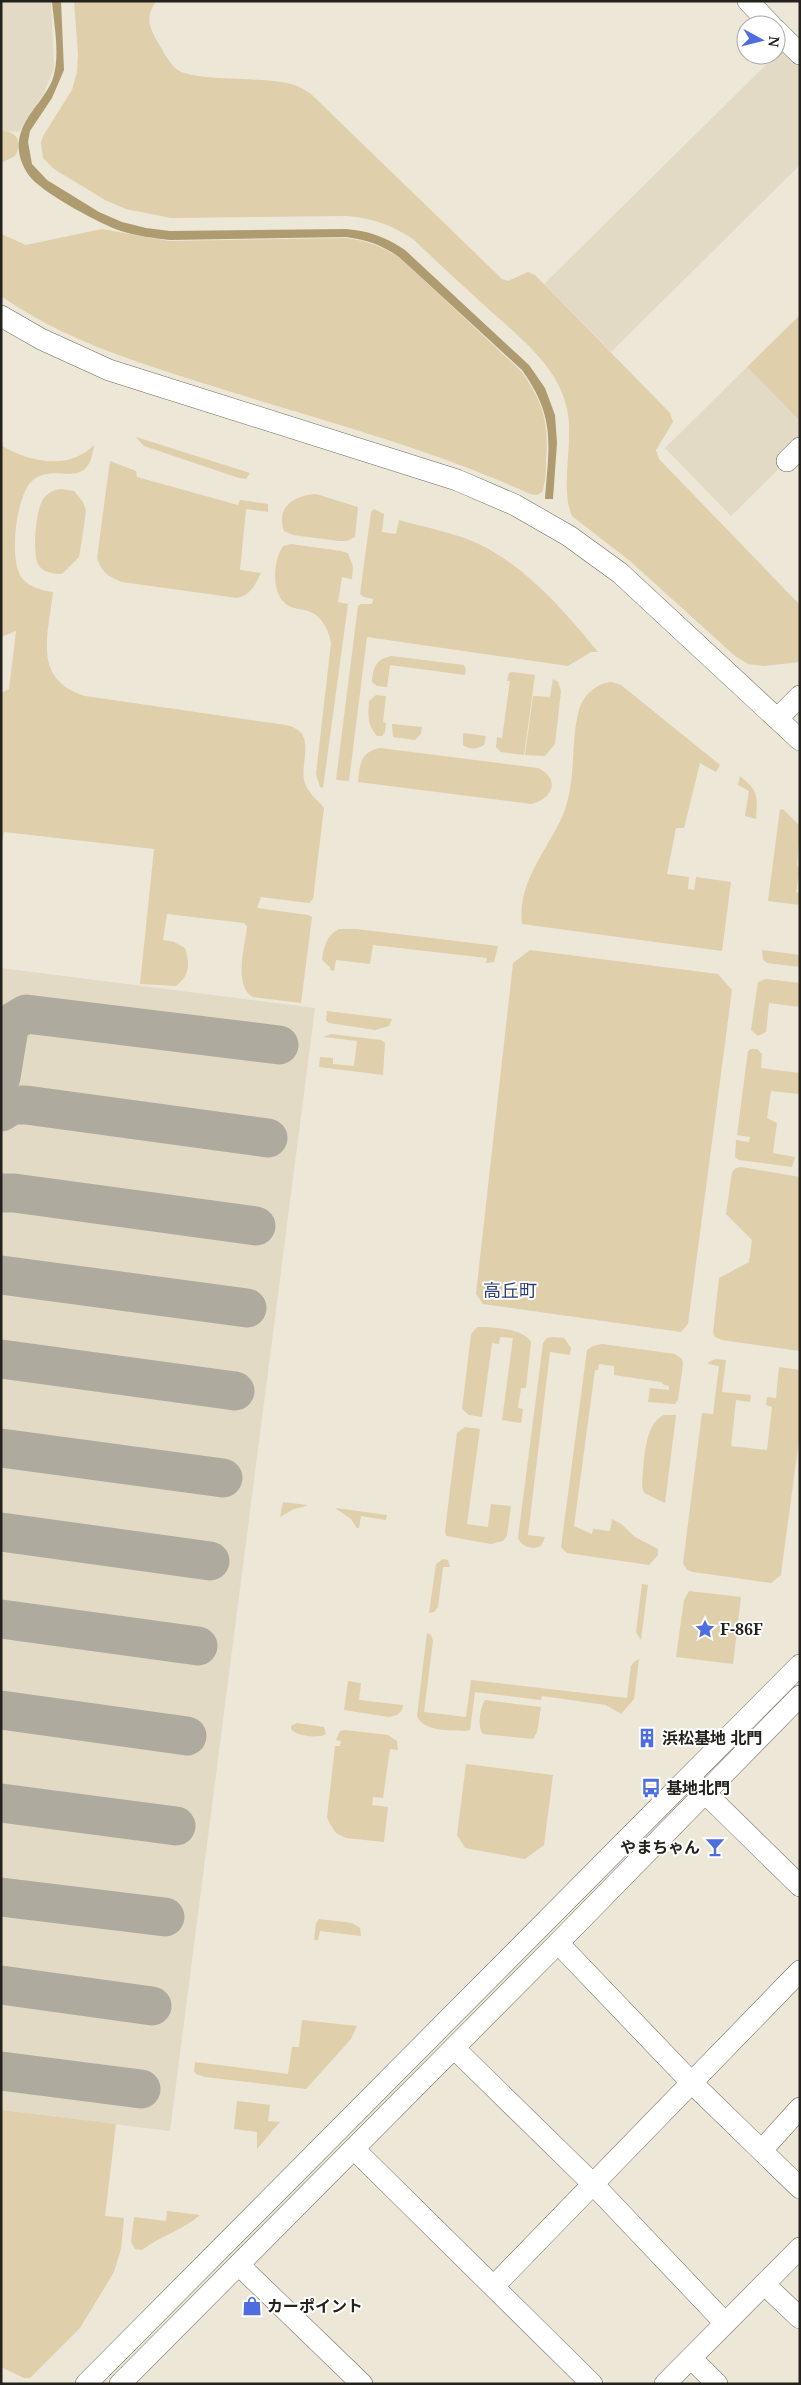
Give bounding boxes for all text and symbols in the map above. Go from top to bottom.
north arrow [736,15,786,65]
text: N [764,35,785,48]
district label: 高丘町 [483,1278,537,1302]
place icon: F-86F [694,1618,716,1640]
place label: F-86F [720,1618,763,1640]
building icon: 浜松基地 北門 [636,1727,658,1749]
place label: 浜松基地 北門 [662,1727,762,1749]
bus stop icon: 基地北門 [640,1777,662,1799]
place label: 基地北門 [666,1777,730,1799]
place label: やまちゃん [620,1836,700,1858]
bar icon: やまちゃん [704,1836,726,1858]
shop icon: カーポイント [241,2295,263,2317]
place label: カーポイント [267,2295,363,2317]

